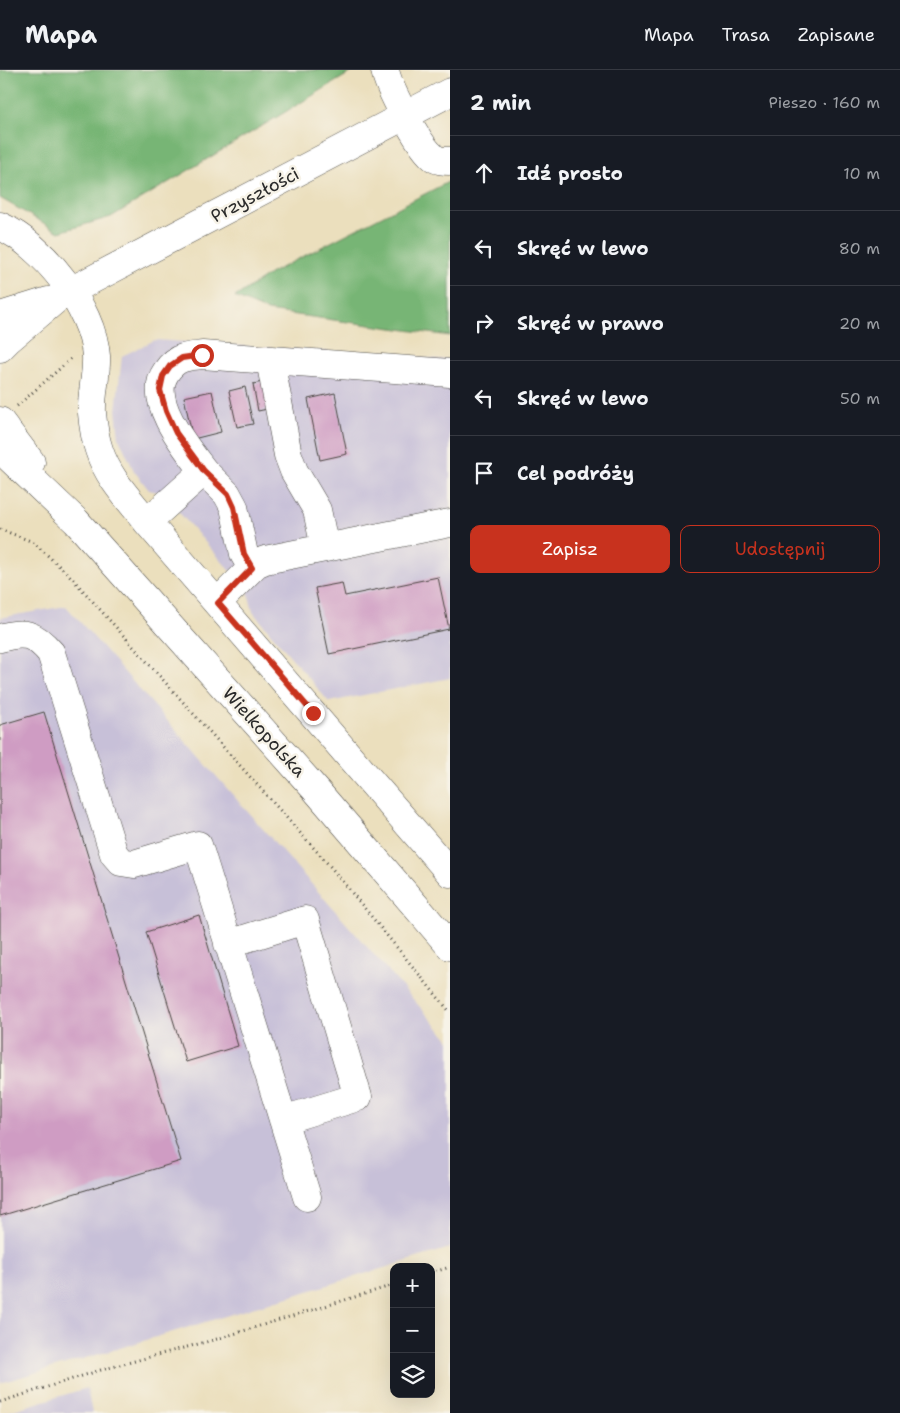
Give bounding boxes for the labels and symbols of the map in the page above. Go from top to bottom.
street label: Przyszłości [207,162,303,228]
route start [191,344,214,367]
street label: Wielkopolska [217,682,311,782]
route end [302,702,325,725]

